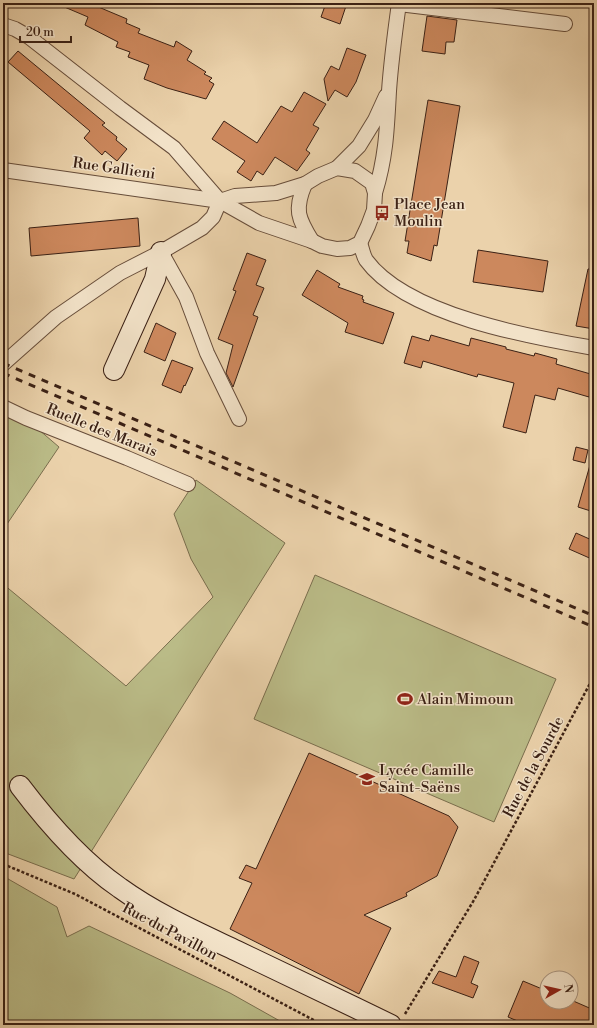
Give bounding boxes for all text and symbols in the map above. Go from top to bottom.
scale bar [20,18,71,44]
text: 20 m [26,25,54,40]
street label: Rue Gallieni [71,153,157,184]
place label: Place Jean Moulin [394,195,465,231]
bus stop icon: Place Jean Moulin [373,204,391,222]
street label: Ruelle des Marais [43,400,160,461]
sports icon: Alain Mimoun [396,690,414,708]
place label: Alain Mimoun [416,690,514,709]
street label: Rue de la Sourde [499,713,568,821]
place label: Lycée Camille Saint-Saëns [379,761,474,797]
school or university icon: Lycée Camille Saint-Saëns [358,770,376,788]
street label: Rue du Pavillon [119,898,221,965]
north arrow [539,970,579,1010]
text: N [560,983,575,994]

